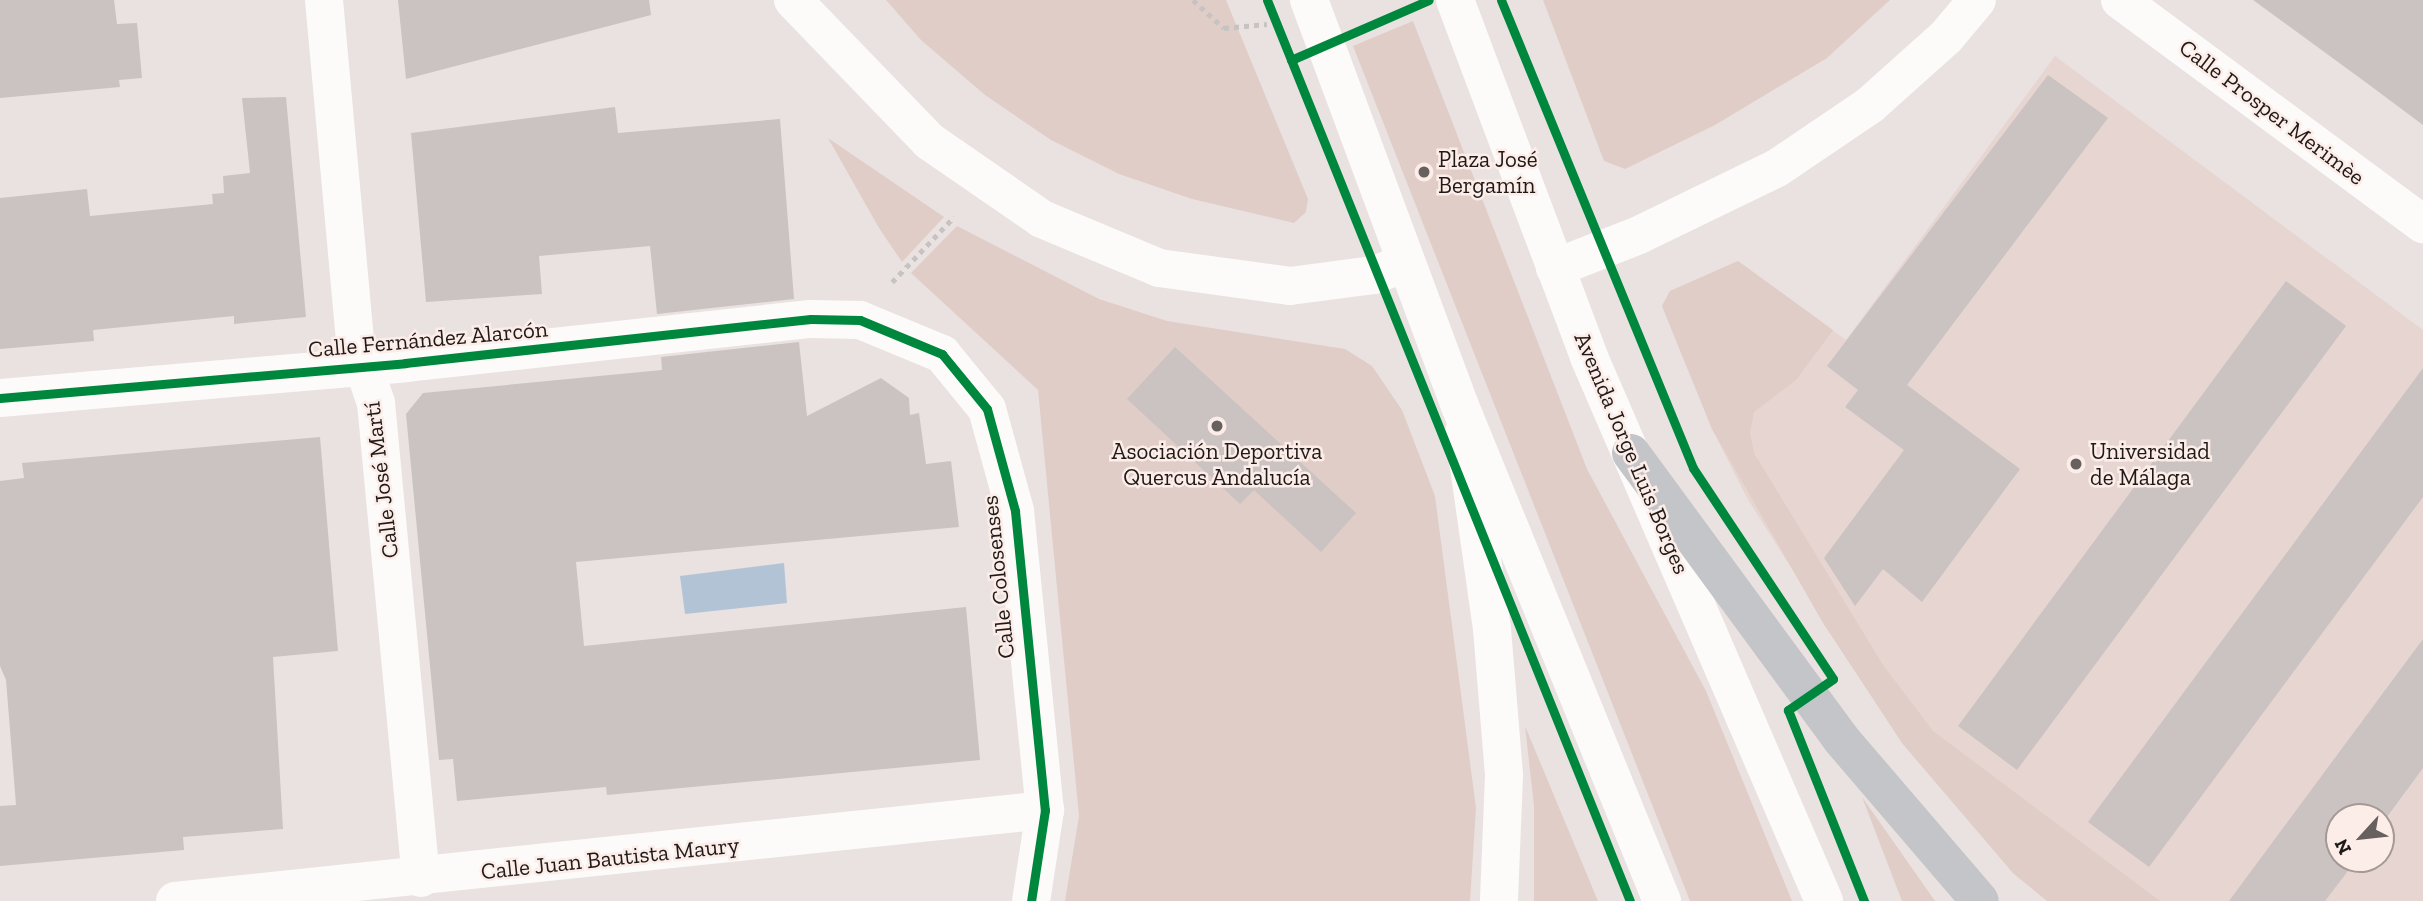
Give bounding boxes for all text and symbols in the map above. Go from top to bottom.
street label: Calle Prosper Merimèe [2174,33,2370,191]
place label: Plaza José Bergamín [1438,145,1538,199]
marker: Plaza José Bergamín [1416,164,1432,180]
street label: Calle Fernández Alarcón [307,315,549,363]
street label: Avenida Jorge Luis Borges [1568,328,1696,578]
street label: Calle José Martí [358,400,404,560]
marker: Asociación Deportiva Quercus Andalucía [1209,418,1225,434]
place label: Asociación Deportiva Quercus Andalucía [1112,437,1322,491]
place label: Universidad de Málaga [2090,437,2210,491]
marker: Universidad de Málaga [2068,456,2084,472]
street label: Calle Colosenses [976,494,1020,660]
north arrow [2325,803,2395,873]
street label: Calle Juan Bautista Maury [479,831,741,885]
text: N [2329,835,2356,859]

